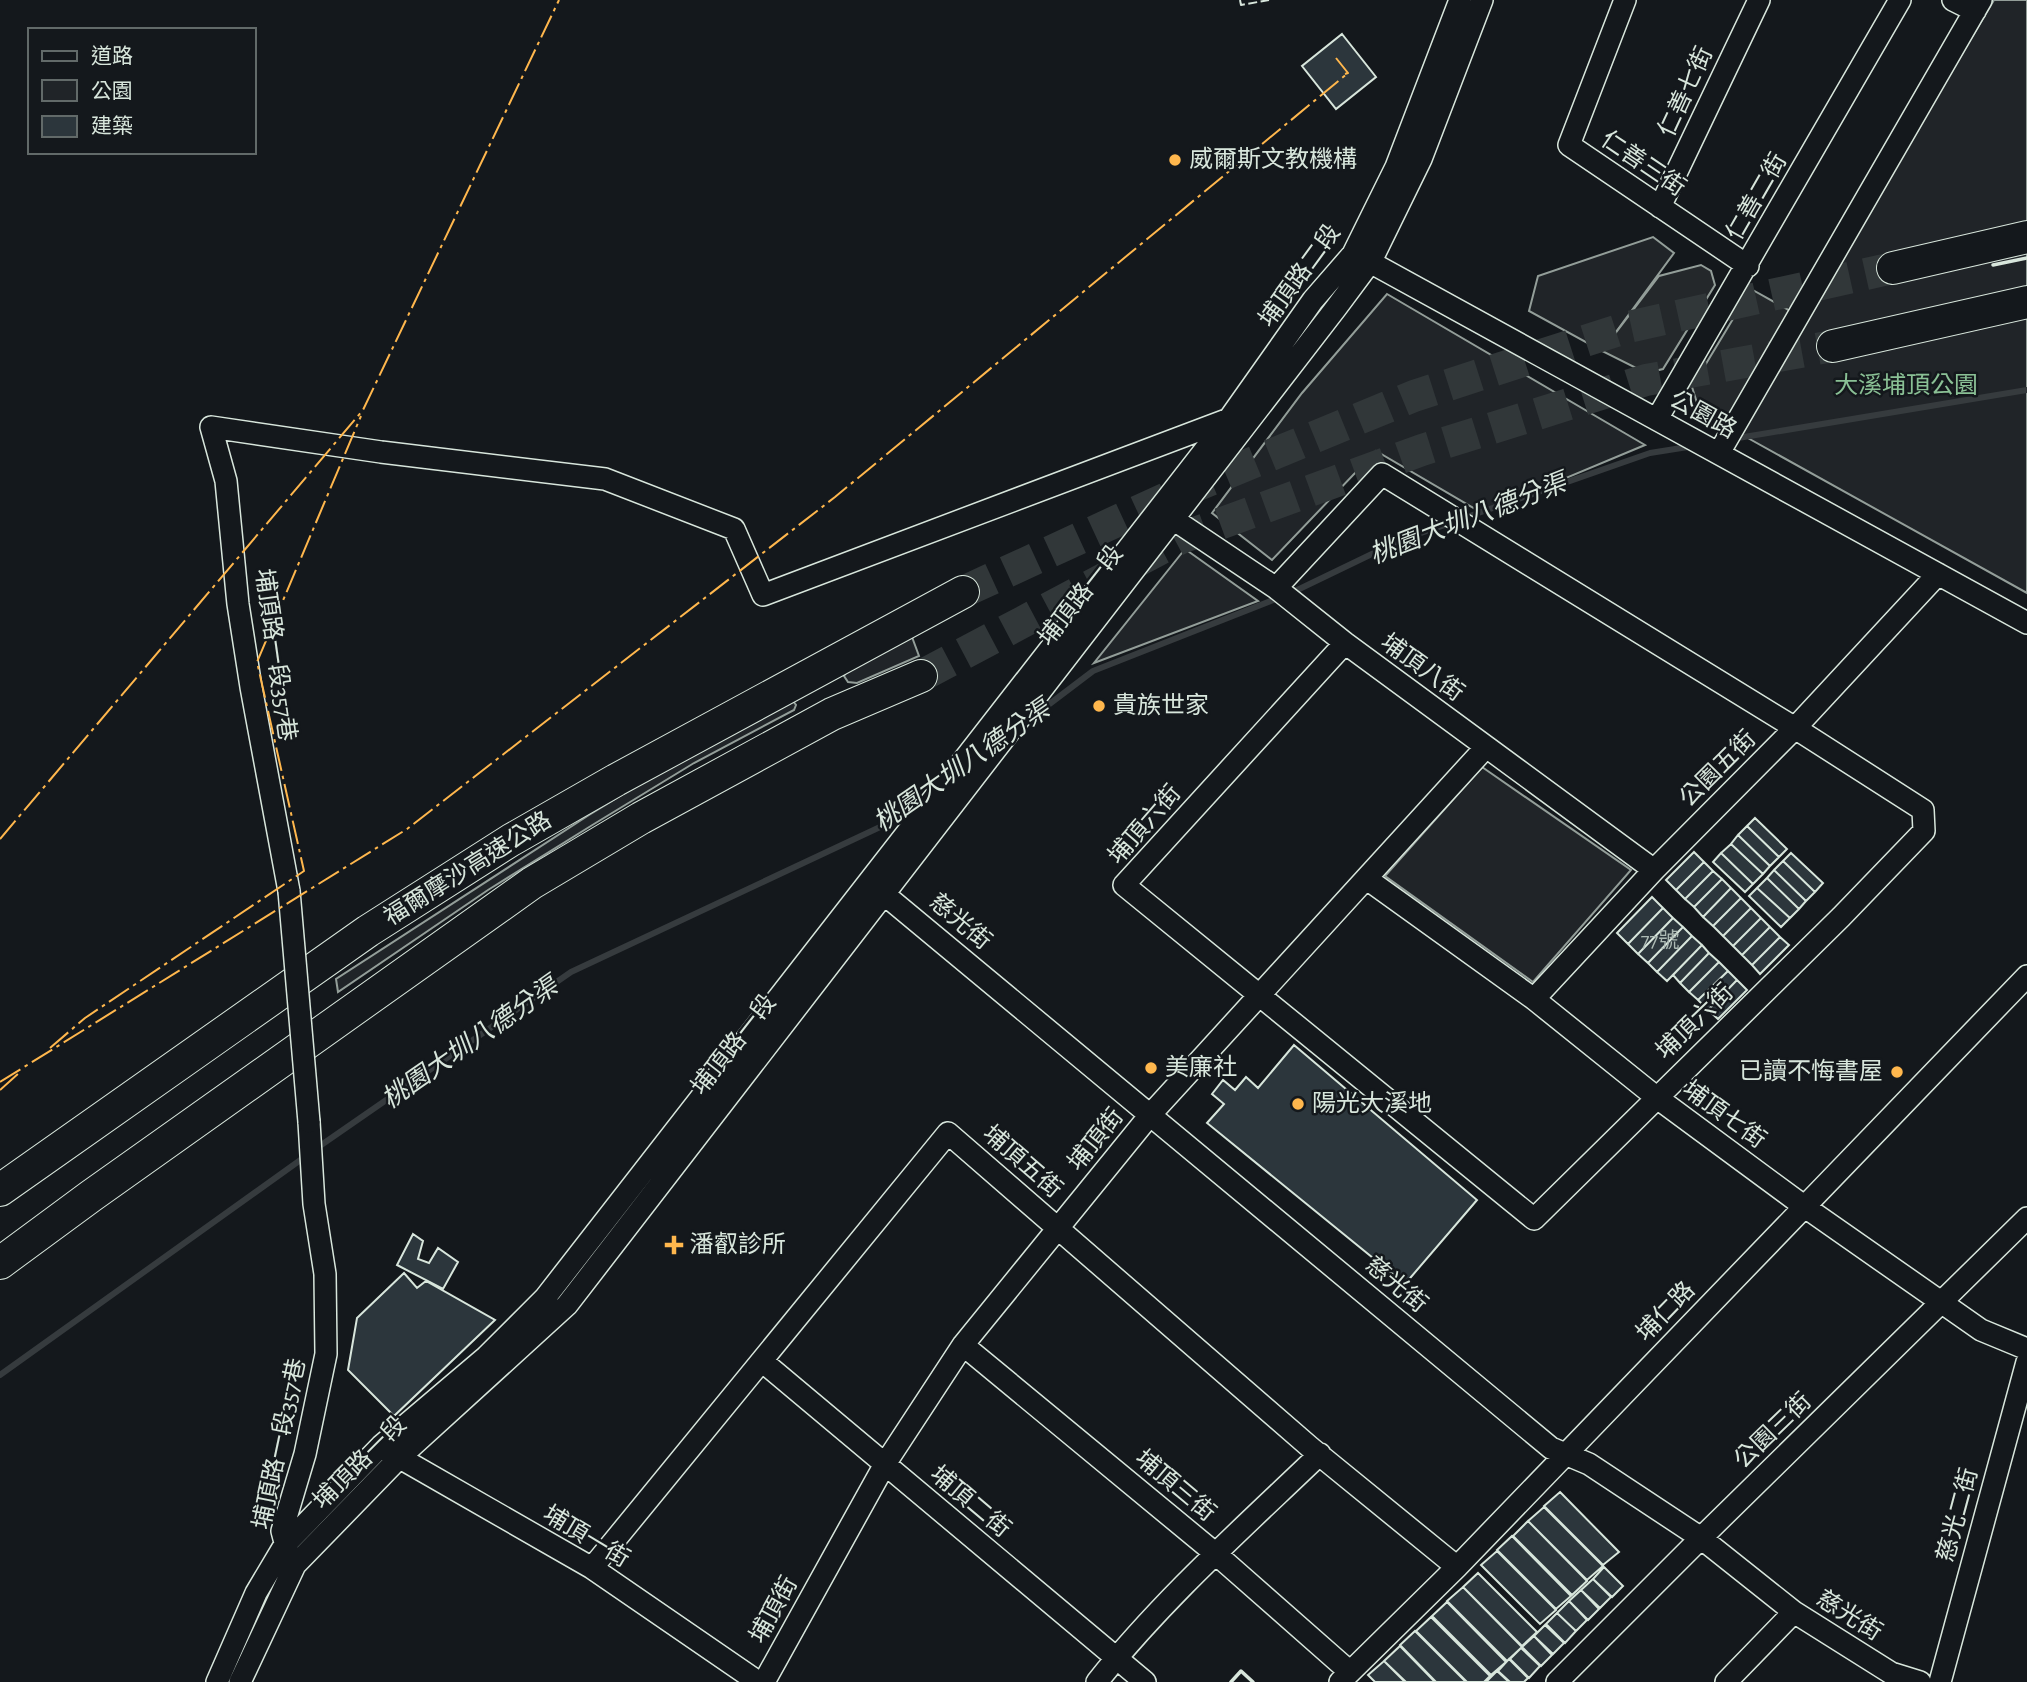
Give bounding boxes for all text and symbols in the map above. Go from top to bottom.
legend [28,28,256,154]
street label: 仁善七街 [1653,43,1717,141]
text: 道路 [91,45,133,67]
text: 公園 [91,81,133,102]
text: 建築 [91,115,133,137]
street label: 仁善三街 [1596,126,1691,201]
place label: 威爾斯文教機構 [1189,146,1357,172]
street label: 仁善二街 [1721,148,1791,245]
marker: 威爾斯文教機構 [1167,152,1183,168]
street label: 埔頂路二段 [1253,219,1345,332]
park label: 大溪埔頂公園 [1834,372,1978,398]
street label: 公園路 [1666,385,1741,443]
water label: 桃園大圳八德分渠 [1366,467,1573,568]
street label: 埔頂路一段 [1033,540,1127,651]
street label: 埔頂路一段357巷 [251,567,301,743]
street label: 埔頂八街 [1376,628,1469,706]
place label: 貴族世家 [1113,692,1209,718]
water label: 桃園大圳八德分渠 [869,693,1058,836]
marker: 貴族世家 [1091,698,1107,714]
street label: 公園五街 [1674,725,1760,811]
street label: 埔頂六街 [1103,780,1186,869]
street label: 福爾摩沙高速公路 [379,806,556,930]
street label: 慈光街 [925,888,997,954]
house number: 77號 [1641,929,1679,951]
water label: 桃園大圳八德分渠 [377,970,566,1113]
street label: 埔頂六街 [1651,979,1738,1064]
street label: 埔頂路一段 [686,989,780,1100]
place label: 美廉社 [1165,1054,1237,1080]
place label: 已讀不悔書屋 [1739,1058,1883,1084]
marker: 美廉社 [1143,1060,1159,1076]
marker: 已讀不悔書屋 [1889,1064,1905,1080]
street label: 埔頂七街 [1678,1075,1771,1153]
place label: 陽光大溪地 [1312,1090,1432,1116]
marker: 陽光大溪地 [1290,1096,1306,1112]
street label: 埔頂街 [1062,1103,1128,1176]
street label: 埔頂五街 [978,1120,1067,1203]
place label: 潘叡診所 [690,1231,786,1257]
marker: 潘叡診所 [664,1235,684,1255]
street label: 慈光街 [1361,1251,1433,1317]
street label: 埔仁路 [1631,1276,1700,1346]
street label: 埔頂路一段357巷 [248,1356,310,1532]
street label: 公園三街 [1729,1388,1816,1473]
street label: 埔頂路一段 [308,1411,411,1514]
street label: 埔頂三街 [1131,1444,1221,1526]
street label: 埔頂二街 [926,1460,1016,1542]
street label: 慈光二街 [1932,1465,1982,1564]
street label: 埔頂一街 [539,1500,634,1572]
street label: 埔頂街 [744,1572,802,1647]
street label: 慈光街 [1812,1585,1887,1645]

